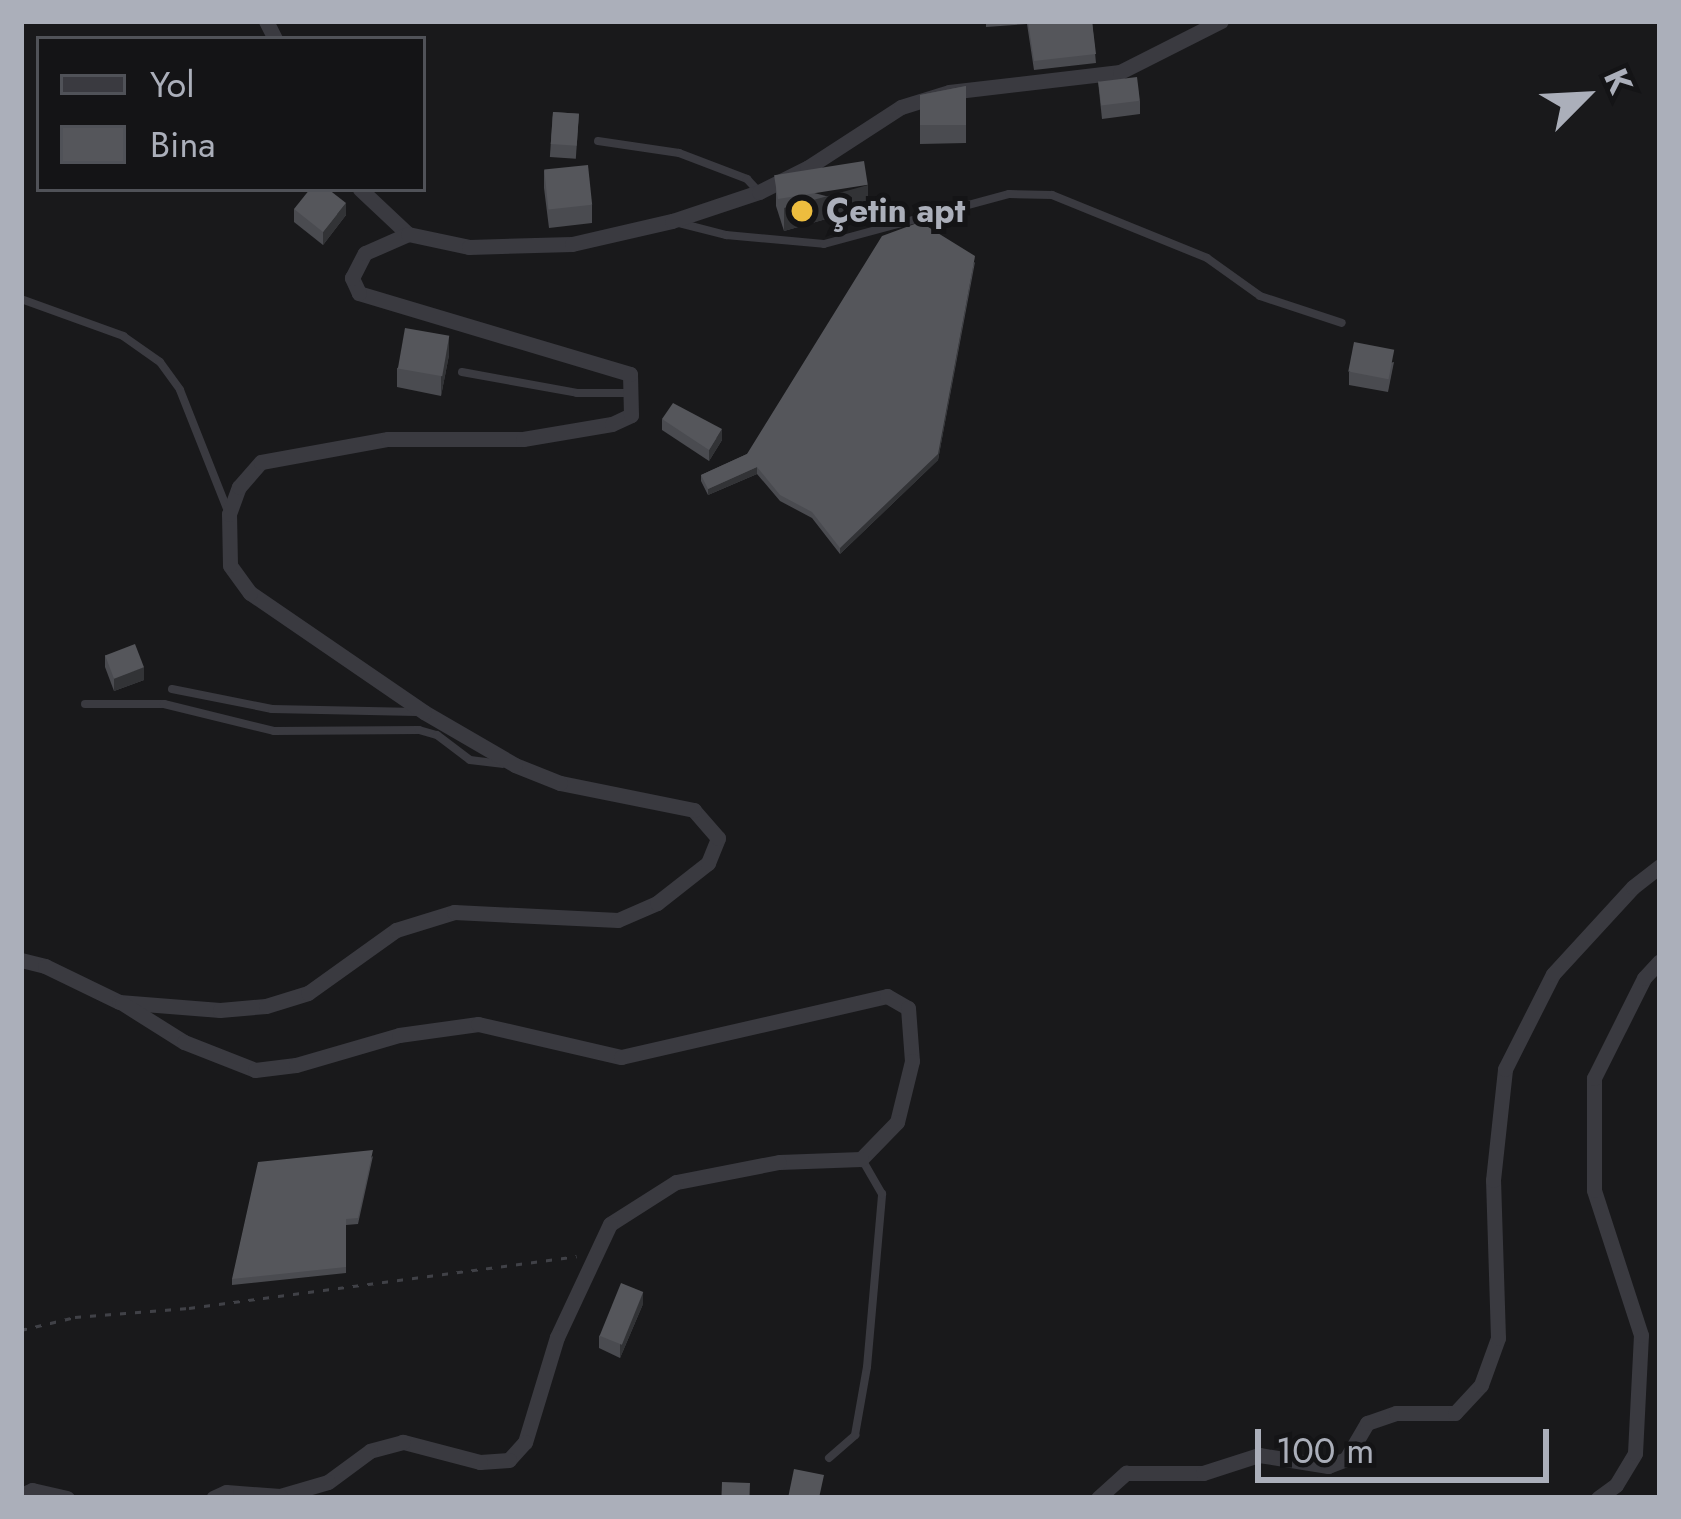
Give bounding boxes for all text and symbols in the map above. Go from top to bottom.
legend [36,36,426,192]
north arrow [1525,36,1645,156]
text: Yol [150,58,195,110]
text: K [1592,61,1645,101]
text: Bina [150,118,216,170]
place label: Çetin apt [826,191,965,231]
marker: Çetin apt [789,198,815,224]
scale bar [1261,1405,1555,1479]
text: 100 m [1276,1424,1374,1476]

